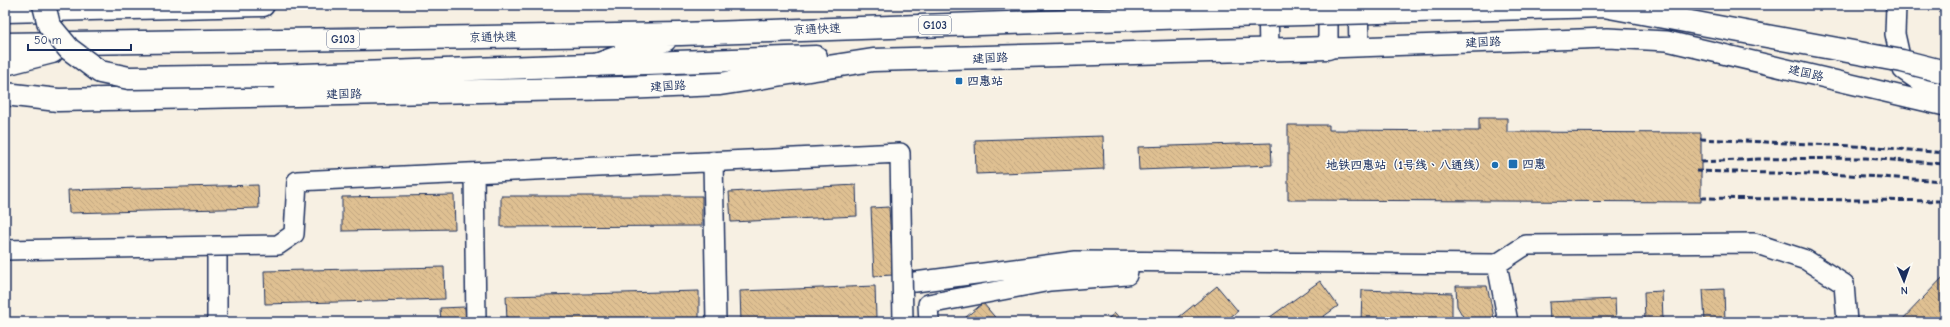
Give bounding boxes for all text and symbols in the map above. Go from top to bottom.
road number: G103 [919,16,951,34]
street label: 京通快速 [793,21,841,37]
scale bar [28,26,131,52]
road number: G103 [327,30,359,48]
street label: 京通快速 [469,30,517,44]
text: 50 m [34,33,62,47]
street label: 建国路 [1465,34,1501,50]
street label: 建国路 [972,50,1008,66]
street label: 建国路 [1787,62,1825,84]
place label: 四惠站 [967,74,1003,88]
marker: 四惠站 [954,76,964,86]
street label: 建国路 [650,78,686,94]
street label: 建国路 [326,87,362,101]
place label: 四惠 [1522,157,1546,171]
place label: 地铁四惠站（1号线、八通线） [1326,158,1487,172]
marker: 四惠 [1507,158,1519,170]
marker: 地铁四惠站（1号线、八通线） [1490,160,1500,170]
north arrow [1884,261,1924,301]
text: N [1901,284,1908,297]

